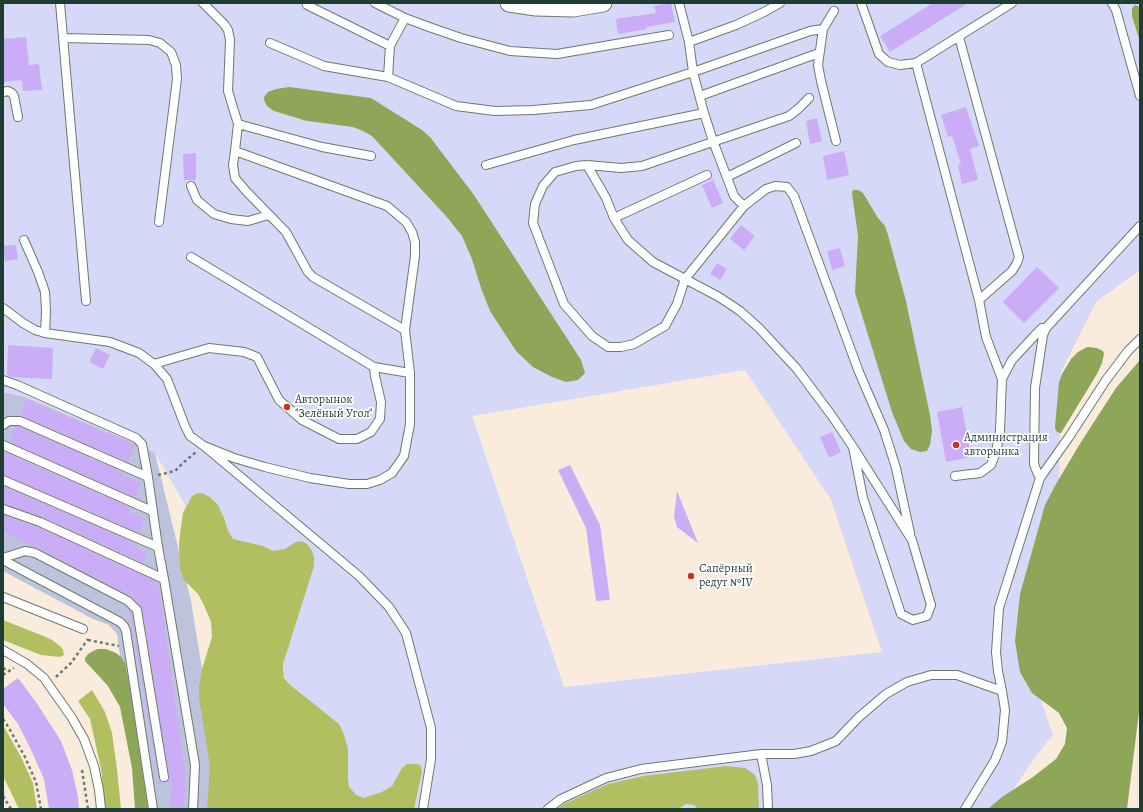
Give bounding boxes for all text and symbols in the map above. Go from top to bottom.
place label: Авторынок "Зелёный Угол" [295,393,373,421]
marker: Авторынок "Зелёный Угол" [282,402,292,412]
place label: Администрация авторынка [964,431,1048,459]
marker: Администрация авторынка [951,440,961,450]
place label: Сапёрный редут №IV [699,562,753,590]
marker: Сапёрный редут №IV [686,571,696,581]

